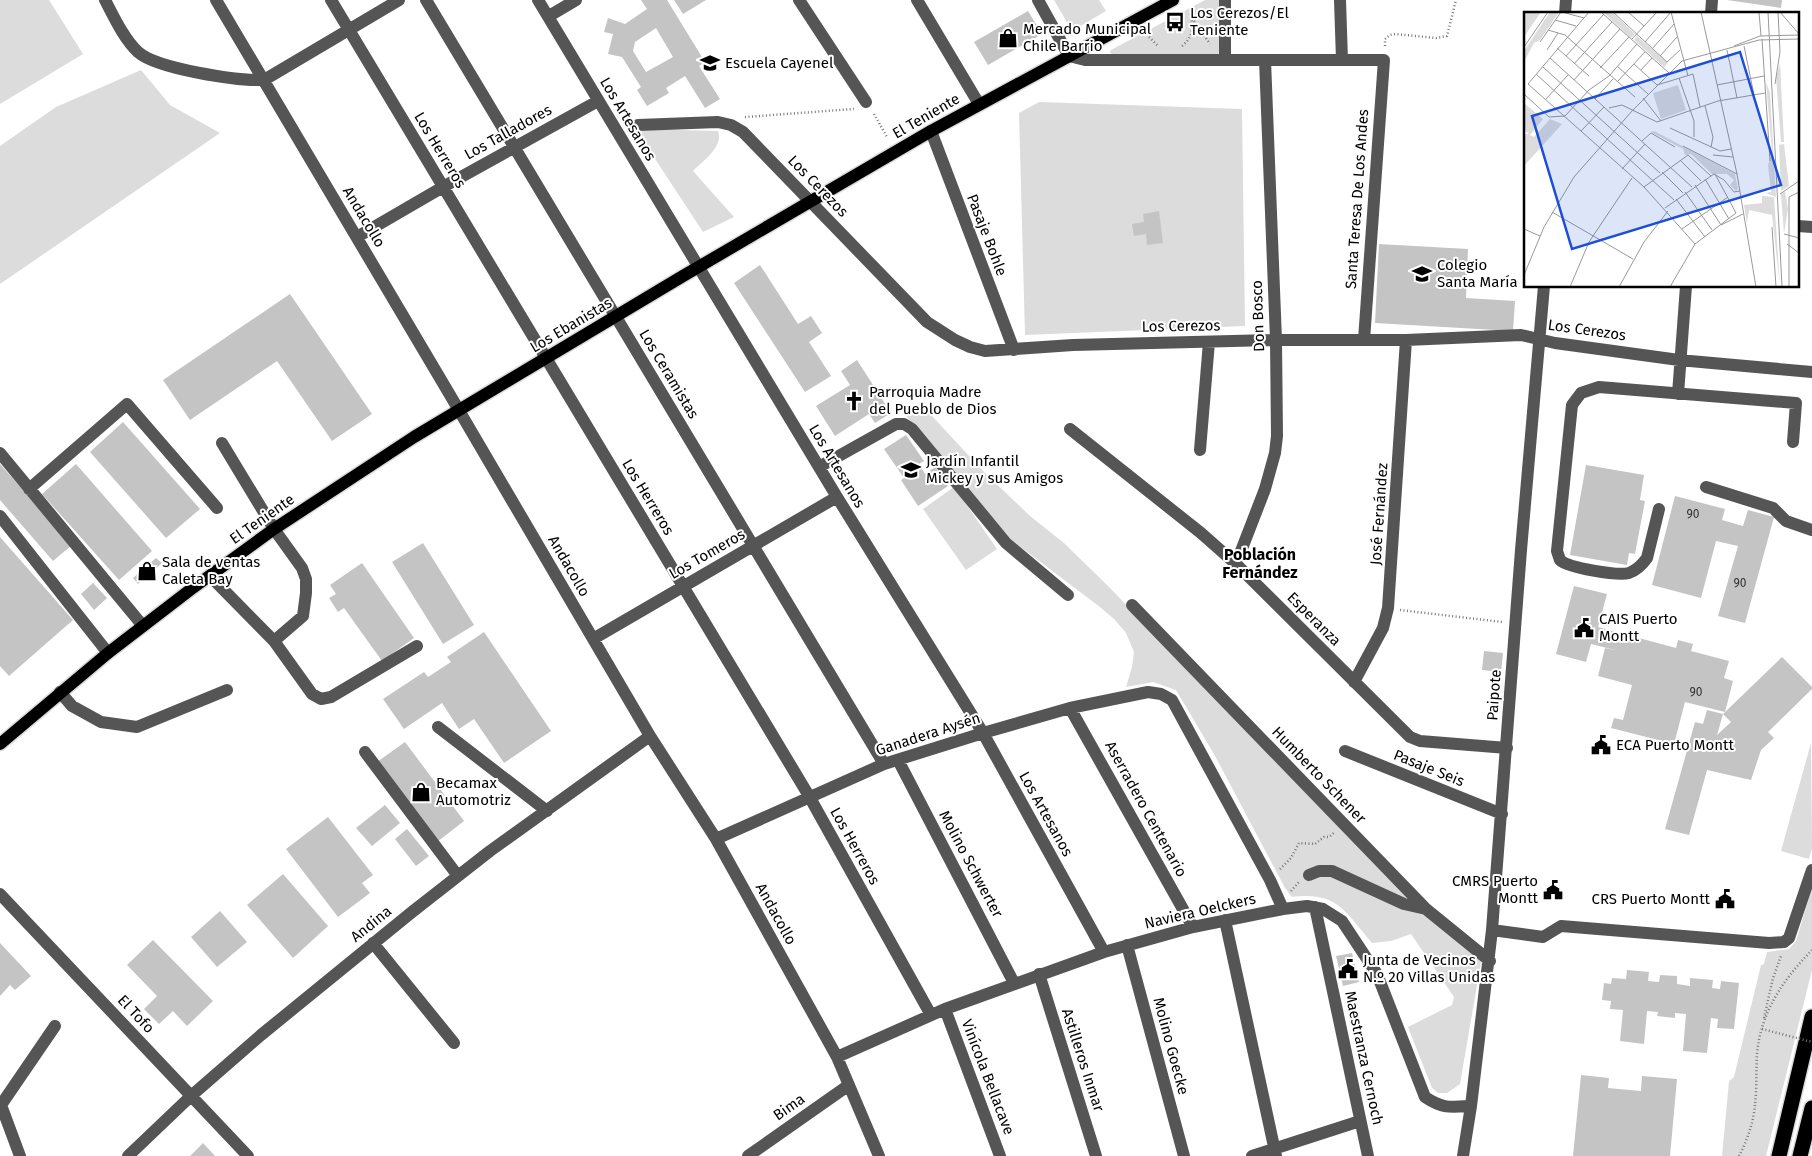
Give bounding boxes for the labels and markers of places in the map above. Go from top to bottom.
place label: Los Cerezos/El Teniente [1190,4,1289,39]
bus stop icon: Los Cerezos/El Teniente [1164,11,1186,33]
place label: Mercado Municipal Chile Barrio [1023,20,1152,55]
shop icon: Mercado Municipal Chile Barrio [997,27,1019,49]
school or university icon: Escuela Cayenel [699,52,721,74]
place label: Escuela Cayenel [725,54,834,72]
place label: Colegio Santa María [1437,256,1518,291]
school or university icon: Colegio Santa María [1411,263,1433,285]
place label: Parroquia Madre del Pueblo de Dios [869,383,996,418]
church icon: Parroquia Madre del Pueblo de Dios [843,390,865,412]
place label: Jardín Infantil Mickey y sus Amigos [926,452,1063,487]
school or university icon: Jardín Infantil Mickey y sus Amigos [900,459,922,481]
place label: Sala de ventas Caleta Bay [162,553,260,588]
shop icon: Sala de ventas Caleta Bay [136,560,158,582]
place label: CAIS Puerto Montt [1599,610,1678,645]
public building icon: CAIS Puerto Montt [1573,617,1595,639]
public building icon: ECA Puerto Montt [1590,734,1612,756]
place label: ECA Puerto Montt [1616,736,1734,754]
place label: Becamax Automotriz [436,774,511,809]
shop icon: Becamax Automotriz [410,781,432,803]
place label: CMRS Puerto Montt [1452,872,1539,907]
public building icon: CMRS Puerto Montt [1542,879,1564,901]
public building icon: CRS Puerto Montt [1714,888,1736,910]
place label: CRS Puerto Montt [1591,890,1711,908]
place label: Junta de Vecinos N.º 20 Villas Unidas [1363,951,1495,986]
public building icon: Junta de Vecinos N.º 20 Villas Unidas [1337,958,1359,980]

